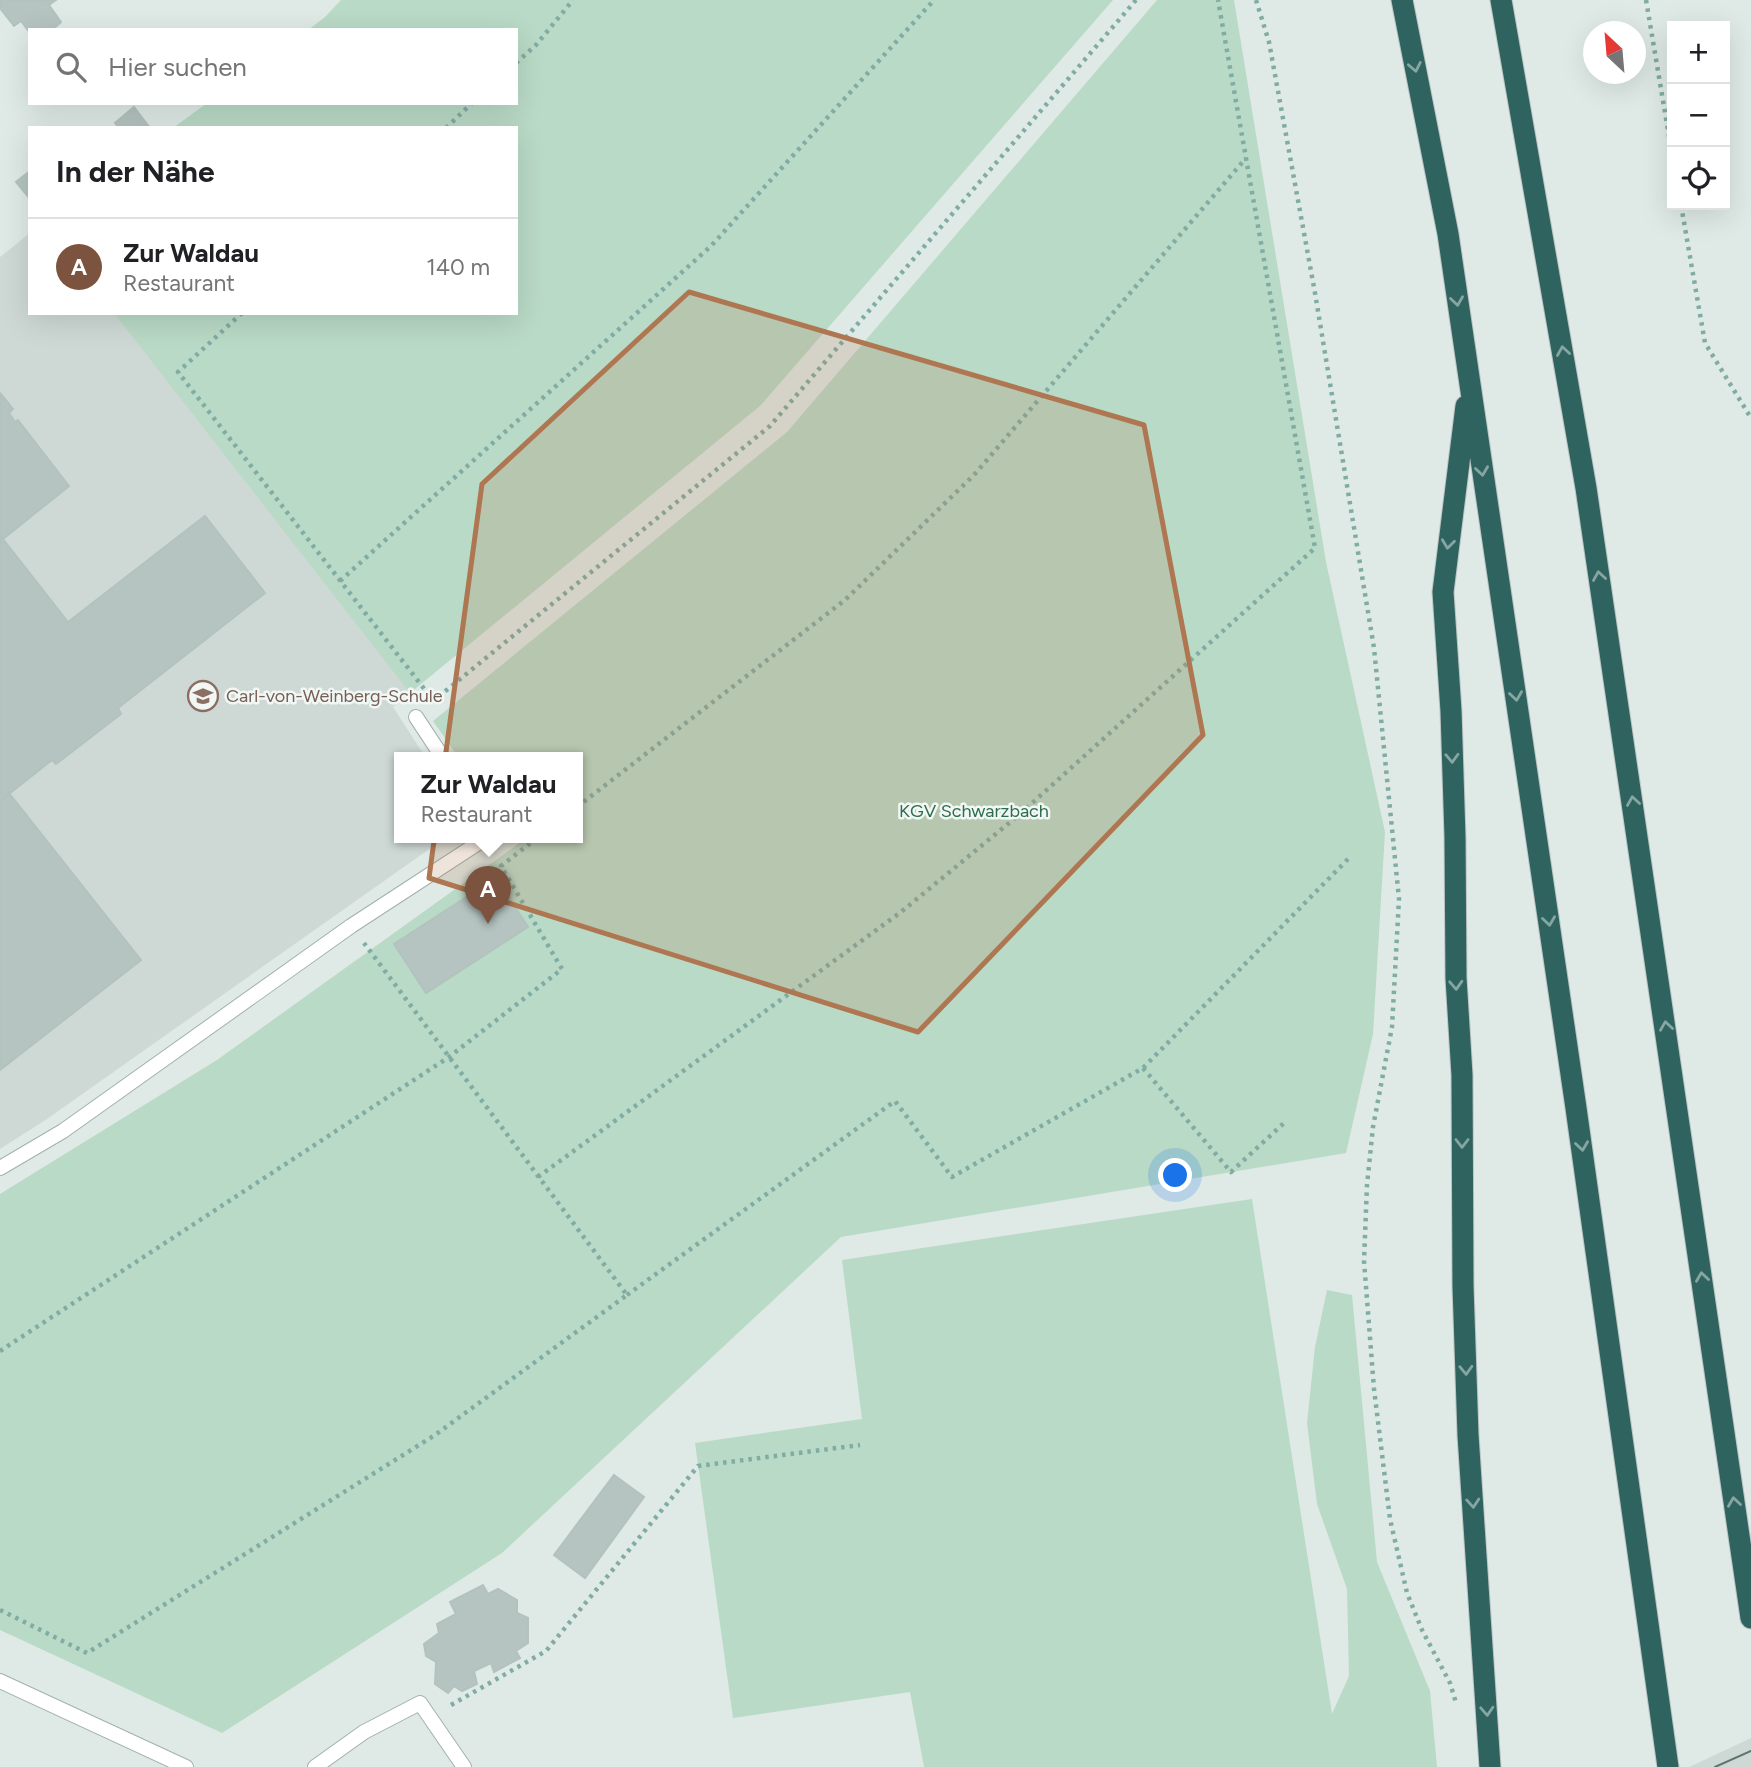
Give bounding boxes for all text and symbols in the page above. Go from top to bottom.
north arrow [1583,21,1646,84]
map controls [1667,21,1730,210]
button: + [1667,21,1730,84]
search box [28,28,518,105]
icon: search [52,48,90,86]
text: Hier suchen [108,51,247,83]
one-way arrow [1407,61,1422,73]
button: − [1667,84,1730,147]
button: locate [1667,147,1730,210]
text: In der Nähe [56,153,215,190]
text: Zur Waldau [123,237,259,269]
text: A [71,253,87,281]
text: 140 m [426,253,490,281]
text: Restaurant [123,269,235,297]
one-way arrow [1450,296,1465,307]
one-way arrow [1556,345,1571,357]
one-way arrow [1475,465,1490,477]
one-way arrow [1441,539,1456,550]
one-way arrow [1592,570,1607,582]
school or university icon: Carl-von-Weinberg-Schule [186,679,220,713]
place label: Carl-von-Weinberg-Schule [226,685,443,707]
one-way arrow [1508,690,1523,702]
popup [394,752,583,843]
one-way arrow [1445,753,1460,764]
text: Zur Waldau [420,768,557,800]
one-way arrow [1626,795,1641,807]
text: Restaurant [420,800,532,828]
park label: KGV Schwarzbach [899,800,1049,822]
pin: A [465,866,511,924]
one-way arrow [1541,915,1556,927]
one-way arrow [1449,980,1464,991]
one-way arrow [1659,1020,1674,1032]
one-way arrow [1454,1138,1470,1149]
one-way arrow [1574,1141,1589,1152]
your location [1158,1158,1192,1192]
one-way arrow [1694,1271,1709,1283]
one-way arrow [1458,1365,1473,1376]
one-way arrow [1727,1496,1742,1508]
one-way arrow [1465,1498,1480,1509]
one-way arrow [1479,1706,1494,1717]

